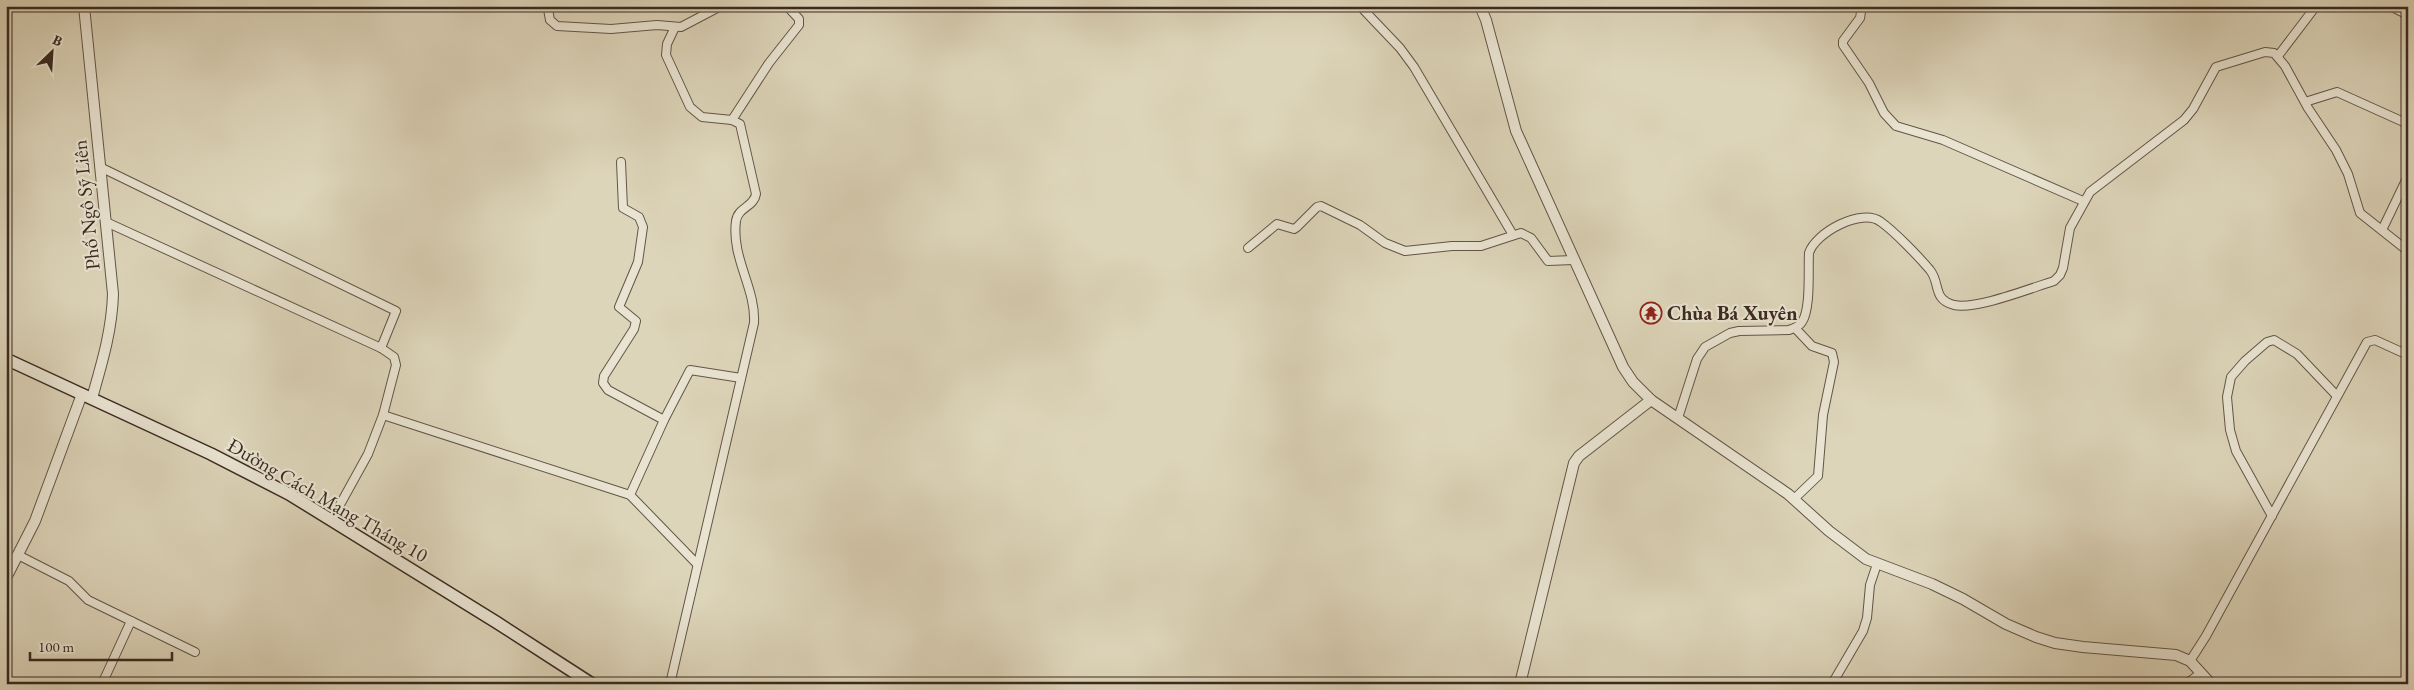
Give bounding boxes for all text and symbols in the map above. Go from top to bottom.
north arrow [28,28,78,78]
text: B [50,30,65,50]
street label: Phố Ngô Sỹ Liên [66,138,106,271]
place label: Chùa Bá Xuyên [1667,300,1797,326]
temple icon: Chùa Bá Xuyên [1639,301,1663,325]
street label: Đường Cách Mạng Tháng 10 [223,432,433,568]
scale bar [30,630,172,662]
text: 100 m [38,637,75,656]

